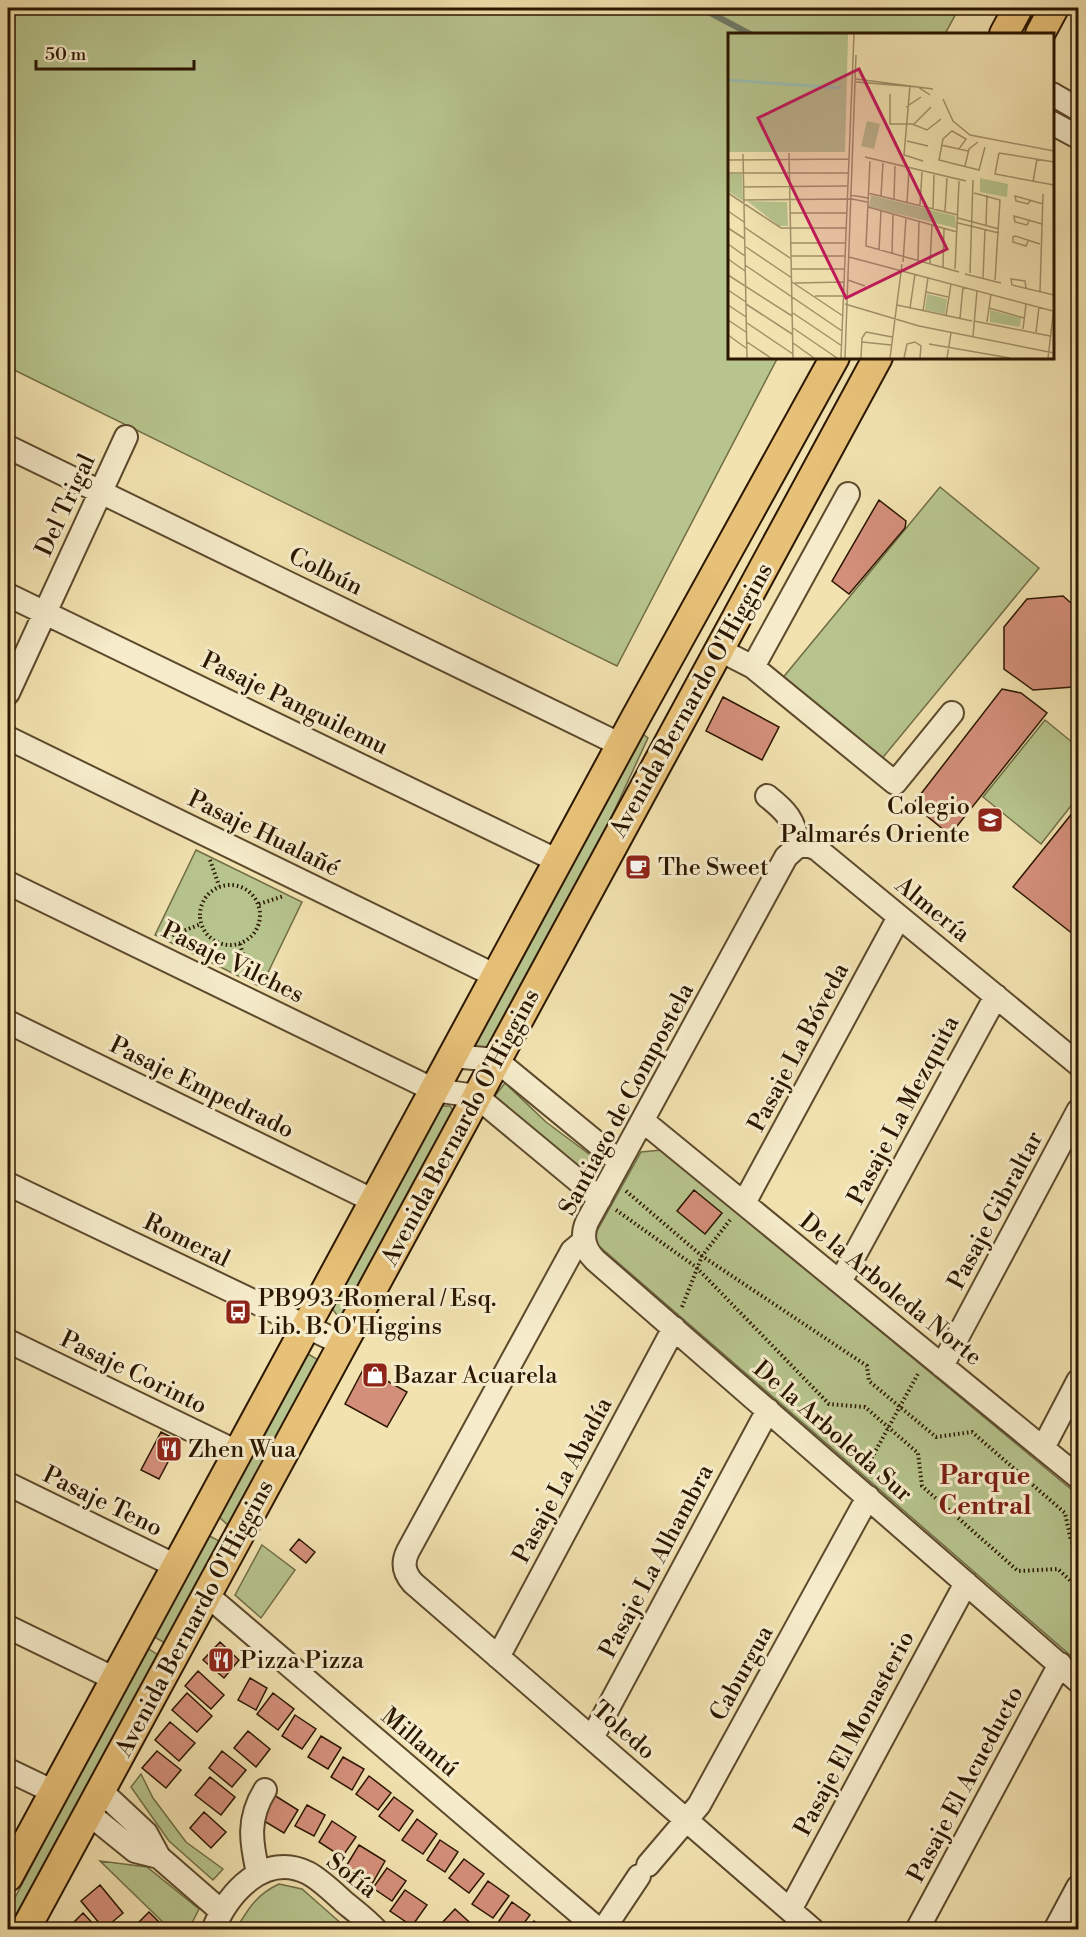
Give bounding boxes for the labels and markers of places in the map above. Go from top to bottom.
place label: Colegio Palmarés Oriente [780,792,970,850]
school or university icon: Colegio Palmarés Oriente [975,805,1005,835]
cafe icon: The Sweet [623,852,653,882]
place label: The Sweet [658,853,769,883]
place label: PB993-Romeral / Esq. Lib. B. O'Higgins [258,1284,497,1342]
bus stop icon: PB993-Romeral / Esq. Lib. B. O'Higgins [223,1297,253,1327]
shop icon: Bazar Acuarela [360,1360,390,1390]
place label: Bazar Acuarela [393,1361,558,1391]
restaurant icon: Zhen Wua [154,1434,184,1464]
place label: Zhen Wua [188,1435,297,1465]
restaurant icon: Pizza Pizza [206,1645,236,1675]
place label: Pizza Pizza [240,1646,365,1676]

